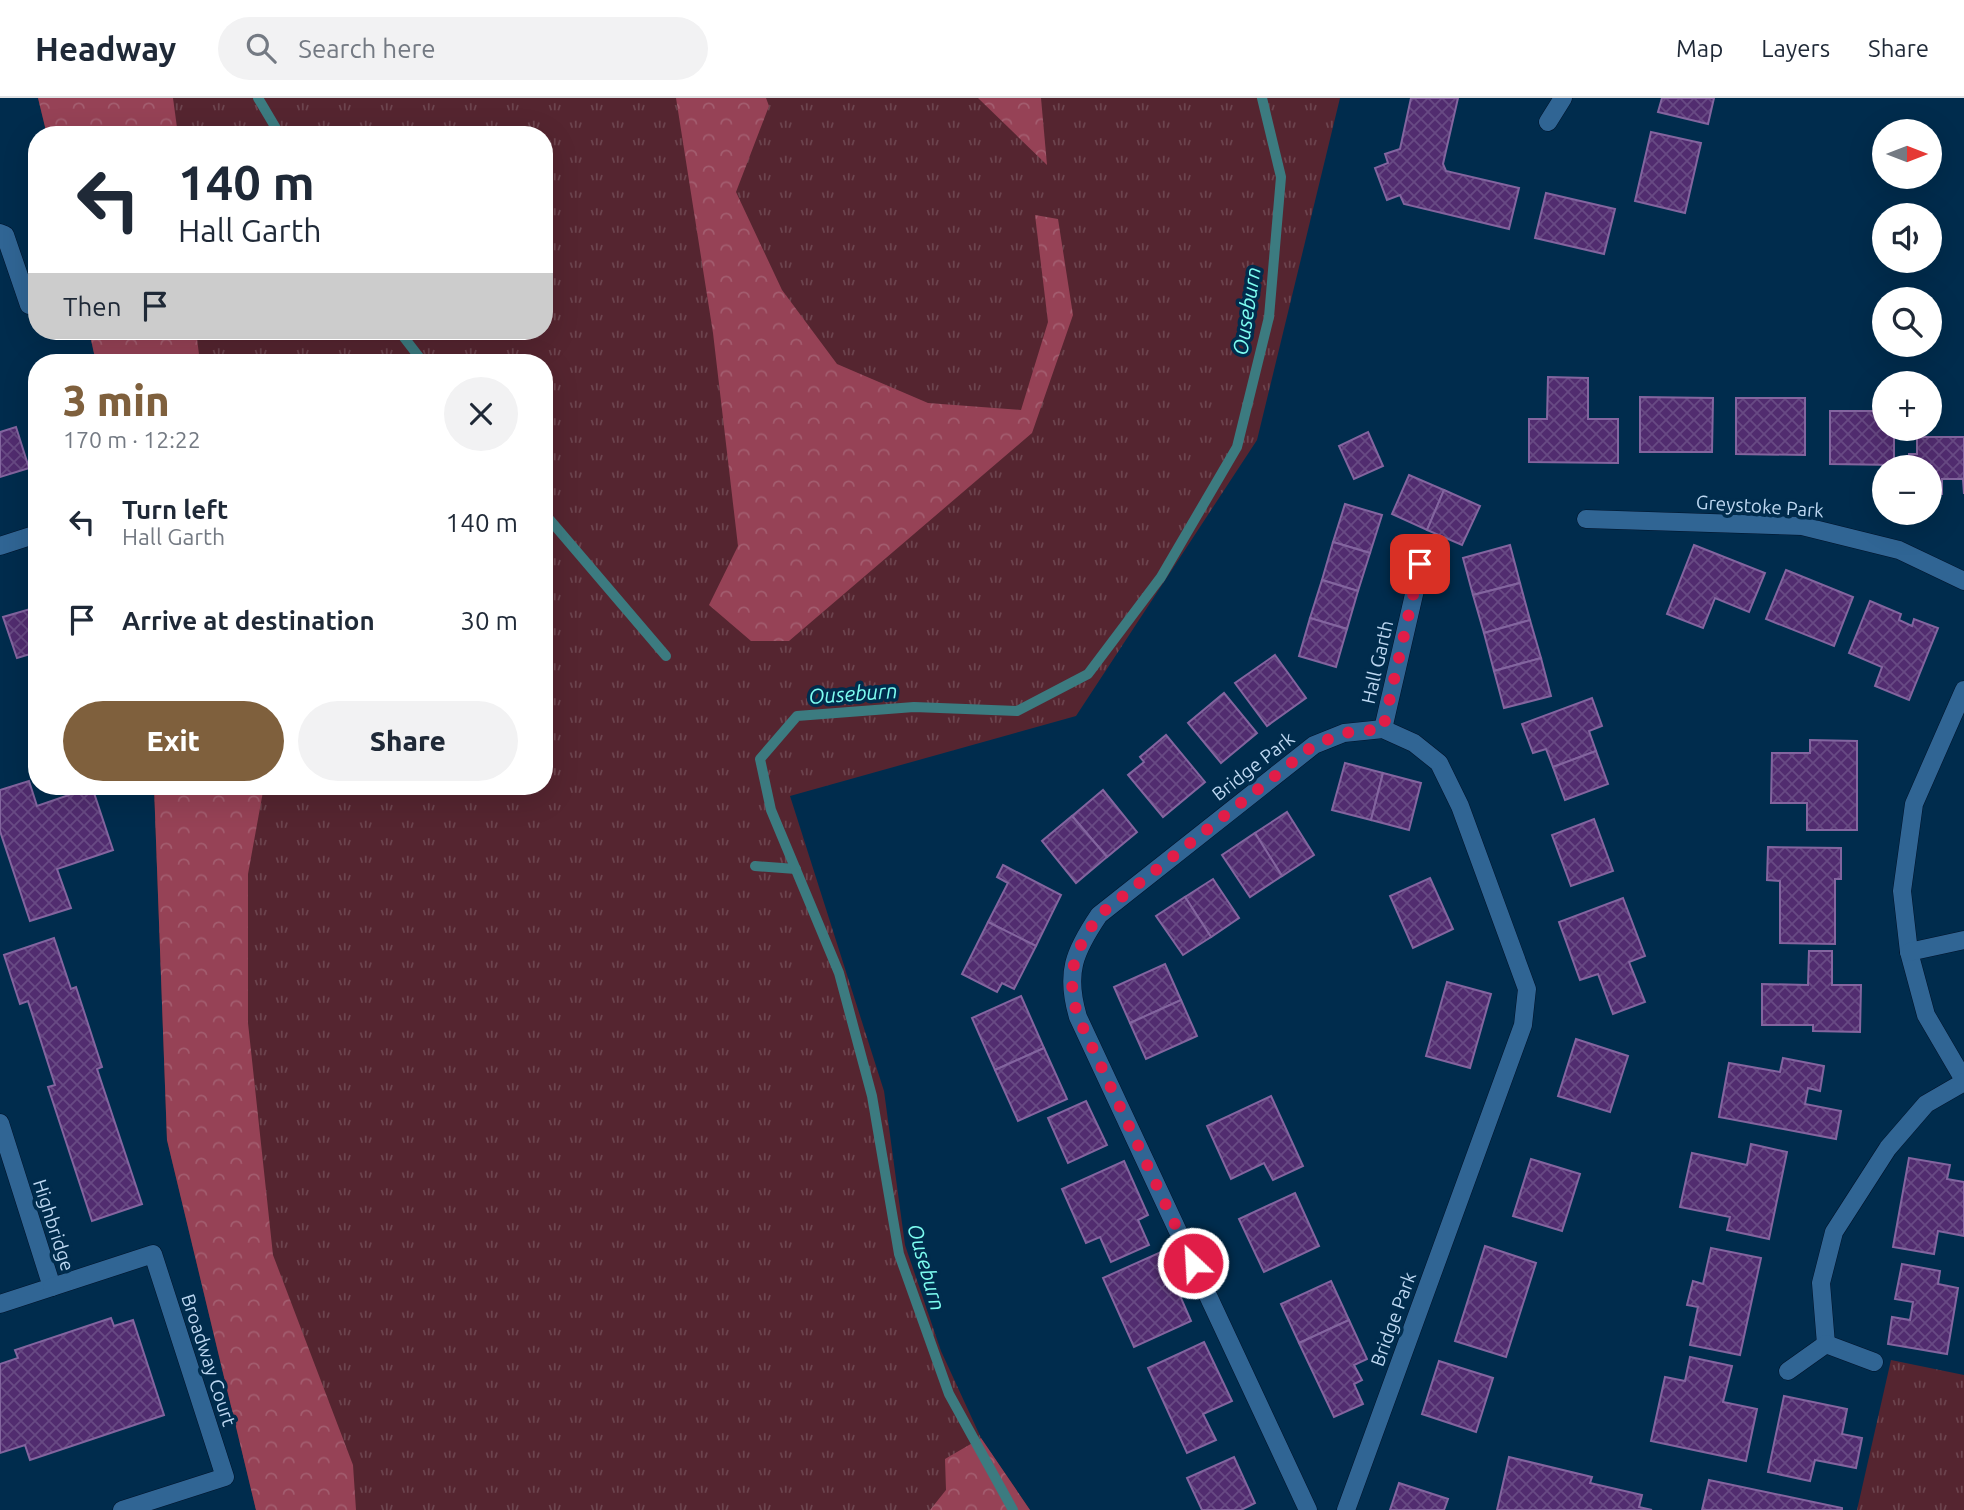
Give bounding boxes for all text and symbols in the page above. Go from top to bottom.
search box [218,17,708,80]
icon: search [242,29,280,67]
text: Headway [35,30,176,67]
text: Search here [298,34,436,63]
text: Map [1676,35,1723,62]
text: Layers [1761,35,1830,62]
text: Share [1868,35,1929,62]
north arrow [1872,119,1942,189]
map controls [1872,119,1942,525]
icon: left [63,154,154,245]
text: 140 m [178,154,315,209]
button: sound [1872,203,1942,273]
text: Hall Garth [178,212,322,248]
water label: Ouseburn [1227,265,1265,357]
icon: arrive [136,287,174,325]
button: search [1872,287,1942,357]
text: Then [63,292,122,321]
button: + [1872,371,1942,441]
text: 3 min [63,377,170,424]
button: close [444,377,518,451]
text: 170 m · 12:22 [63,427,201,452]
button: − [1872,455,1942,525]
street label: Greystoke Park [1695,491,1825,521]
text: Turn left [122,495,228,524]
icon: left [63,503,101,541]
text: 140 m [446,508,518,537]
text: Hall Garth [122,524,225,549]
pin [1390,534,1450,594]
icon: arrive [1401,545,1439,583]
icon: arrive [63,601,101,639]
text: Arrive at destination [122,606,375,635]
text: 30 m [460,606,518,635]
street label: Hall Garth [1357,618,1397,706]
water label: Ouseburn [808,678,898,708]
button: Exit [63,701,284,781]
button: Share [298,701,518,781]
street label: Bridge Park [1207,727,1299,805]
street label: Highbridge [29,1176,79,1274]
water label: Ouseburn [903,1221,951,1313]
position arrow [1156,1226,1230,1300]
street label: Bridge Park [1366,1269,1420,1369]
street label: Broadway Court [177,1291,241,1429]

